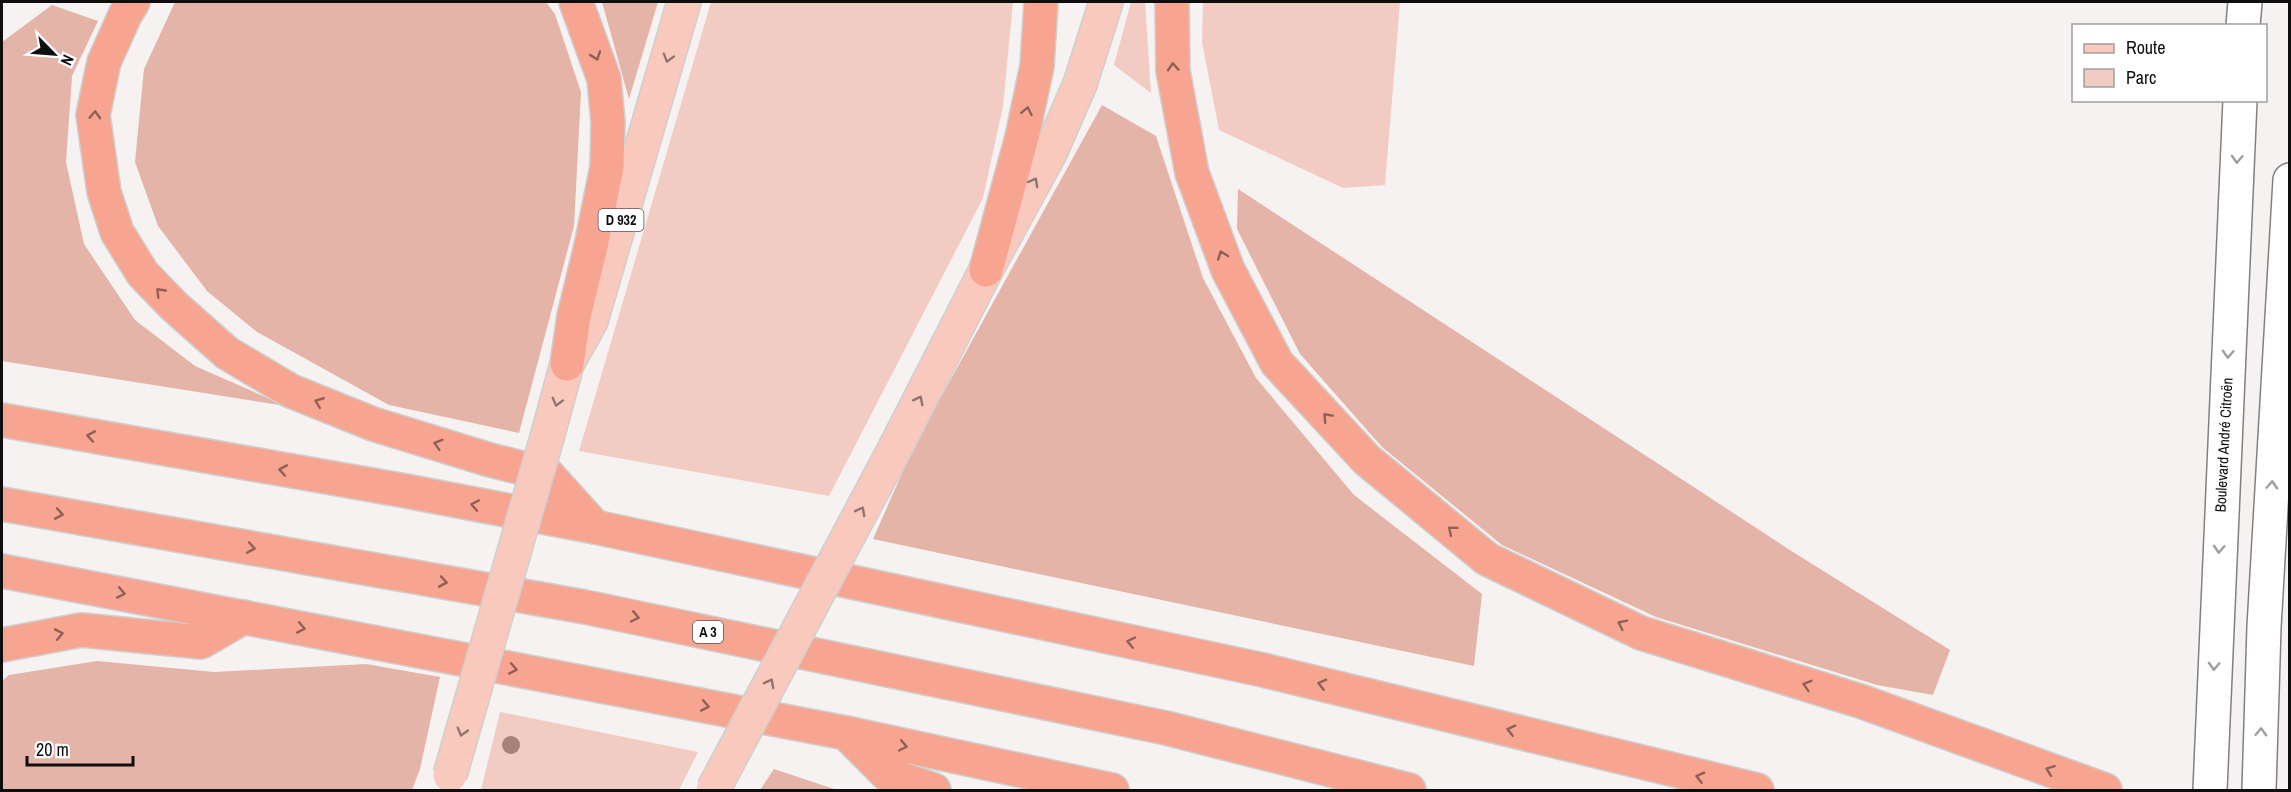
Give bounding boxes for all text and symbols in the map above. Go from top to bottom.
north arrow [24,24,84,84]
legend [2072,24,2267,102]
text: Route [2126,35,2165,60]
one-way arrow [589,50,602,61]
text: N [56,51,80,69]
one-way arrow [663,52,675,63]
one-way arrow [1167,62,1180,71]
text: Parc [2126,65,2156,90]
one-way arrow [1020,107,1033,117]
one-way arrow [89,110,101,119]
one-way arrow [2231,154,2244,163]
one-way arrow [1027,177,1038,188]
road number: D 932 [598,209,644,231]
one-way arrow [1217,250,1229,261]
one-way arrow [157,289,168,300]
one-way arrow [2222,349,2235,358]
street label: Boulevard André Citroën [2209,377,2238,513]
one-way arrow [912,395,923,406]
one-way arrow [552,396,564,407]
one-way arrow [315,397,326,409]
one-way arrow [1323,413,1334,423]
one-way arrow [87,430,97,443]
one-way arrow [433,439,444,451]
one-way arrow [279,464,289,477]
one-way arrow [2265,481,2278,490]
one-way arrow [471,499,481,512]
one-way arrow [854,506,865,517]
one-way arrow [54,507,64,520]
one-way arrow [1448,526,1459,537]
one-way arrow [246,541,256,554]
one-way arrow [2213,544,2226,553]
one-way arrow [438,575,448,588]
one-way arrow [116,586,126,599]
one-way arrow [630,610,640,623]
one-way arrow [1617,620,1628,632]
one-way arrow [296,621,306,634]
road number: A 3 [693,621,723,643]
one-way arrow [54,628,64,641]
one-way arrow [1126,636,1136,649]
one-way arrow [508,662,518,675]
one-way arrow [2208,662,2221,671]
one-way arrow [1317,678,1327,691]
one-way arrow [763,679,774,689]
one-way arrow [1802,680,1813,692]
one-way arrow [699,699,709,712]
one-way arrow [1506,725,1516,738]
one-way arrow [457,726,469,737]
one-way arrow [2255,728,2267,737]
scale bar [27,729,134,767]
text: 20 m [36,737,69,762]
one-way arrow [898,738,908,751]
one-way arrow [2045,765,2056,778]
one-way arrow [1696,771,1706,784]

